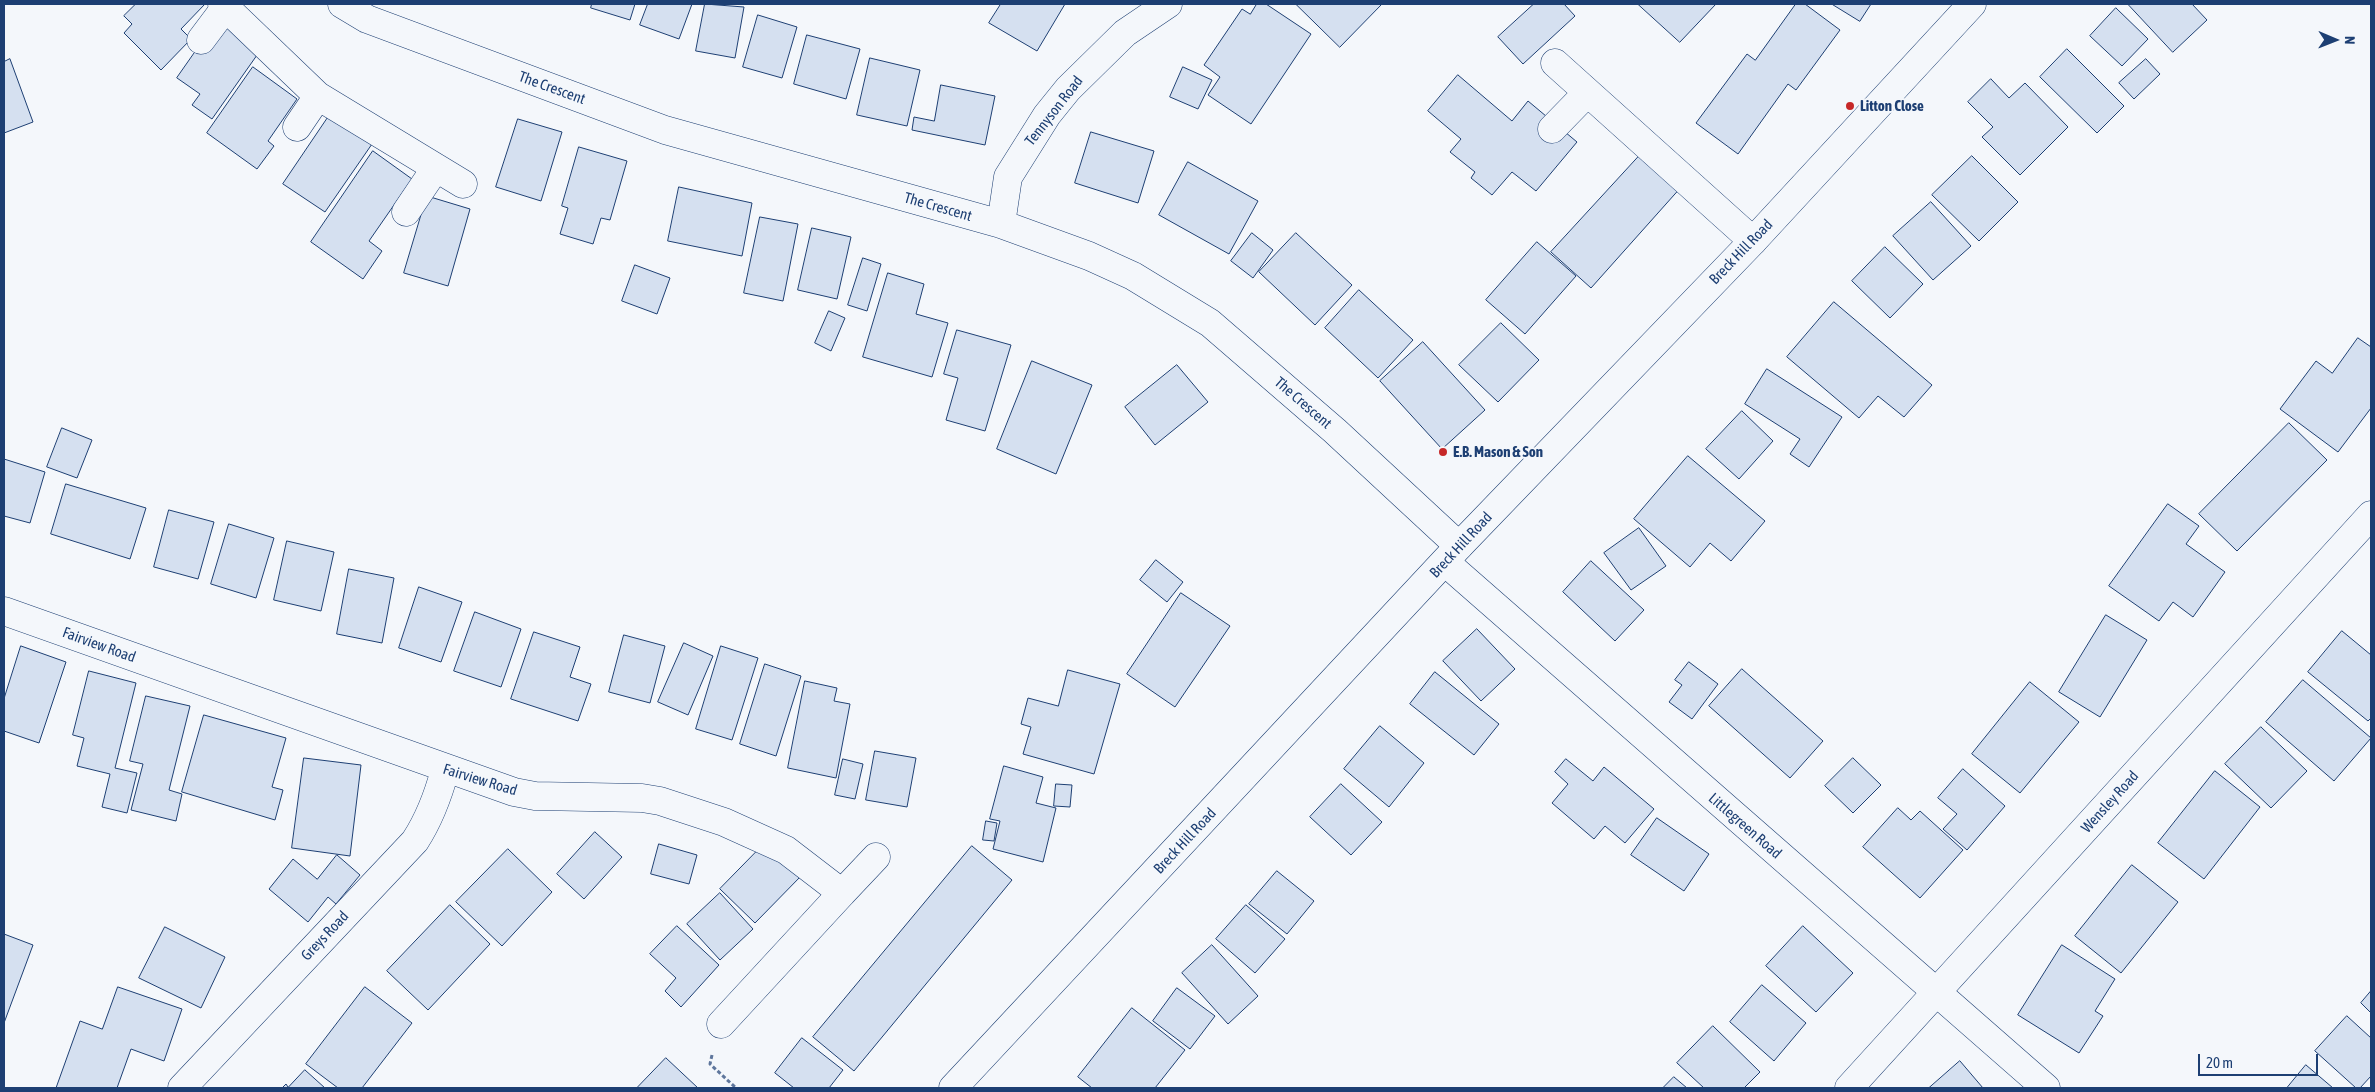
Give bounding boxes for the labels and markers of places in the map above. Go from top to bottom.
place label: Litton Close [1860,97,1924,115]
marker: Litton Close [1844,100,1856,112]
place label: E.B. Mason & Son [1453,443,1543,461]
marker: E.B. Mason & Son [1437,446,1449,458]

